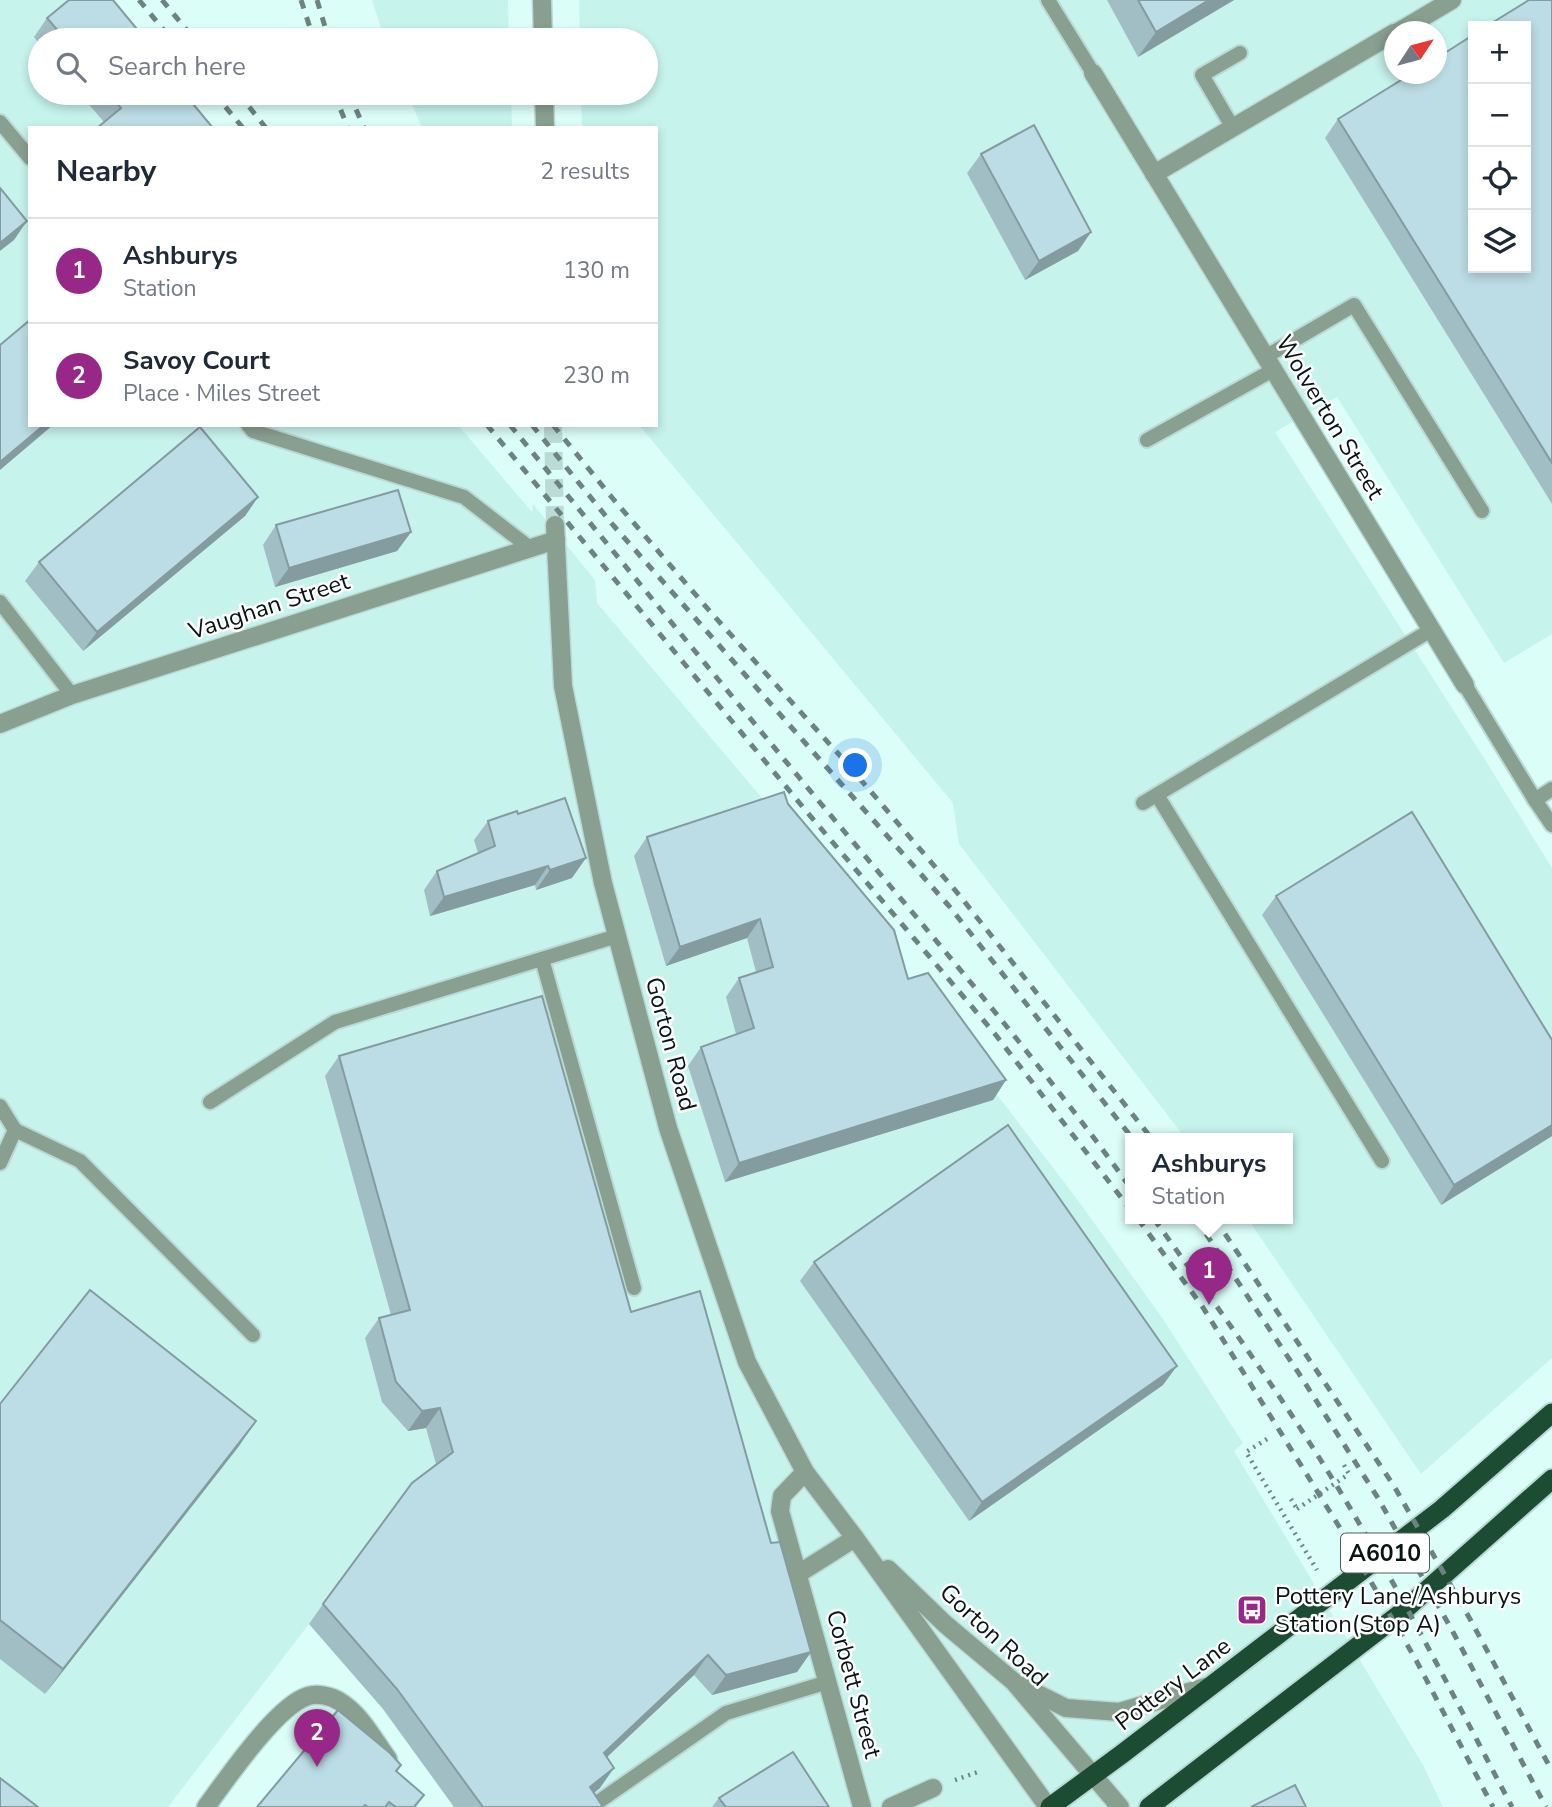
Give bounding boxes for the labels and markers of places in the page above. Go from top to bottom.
pin: 1 [1186,1247,1232,1305]
place label: Pottery Lane/Ashburys Station(Stop A) [1275,1580,1521,1640]
bus stop icon: Pottery Lane/Ashburys Station(Stop A) [1235,1593,1269,1627]
pin: 2 [294,1709,340,1767]

